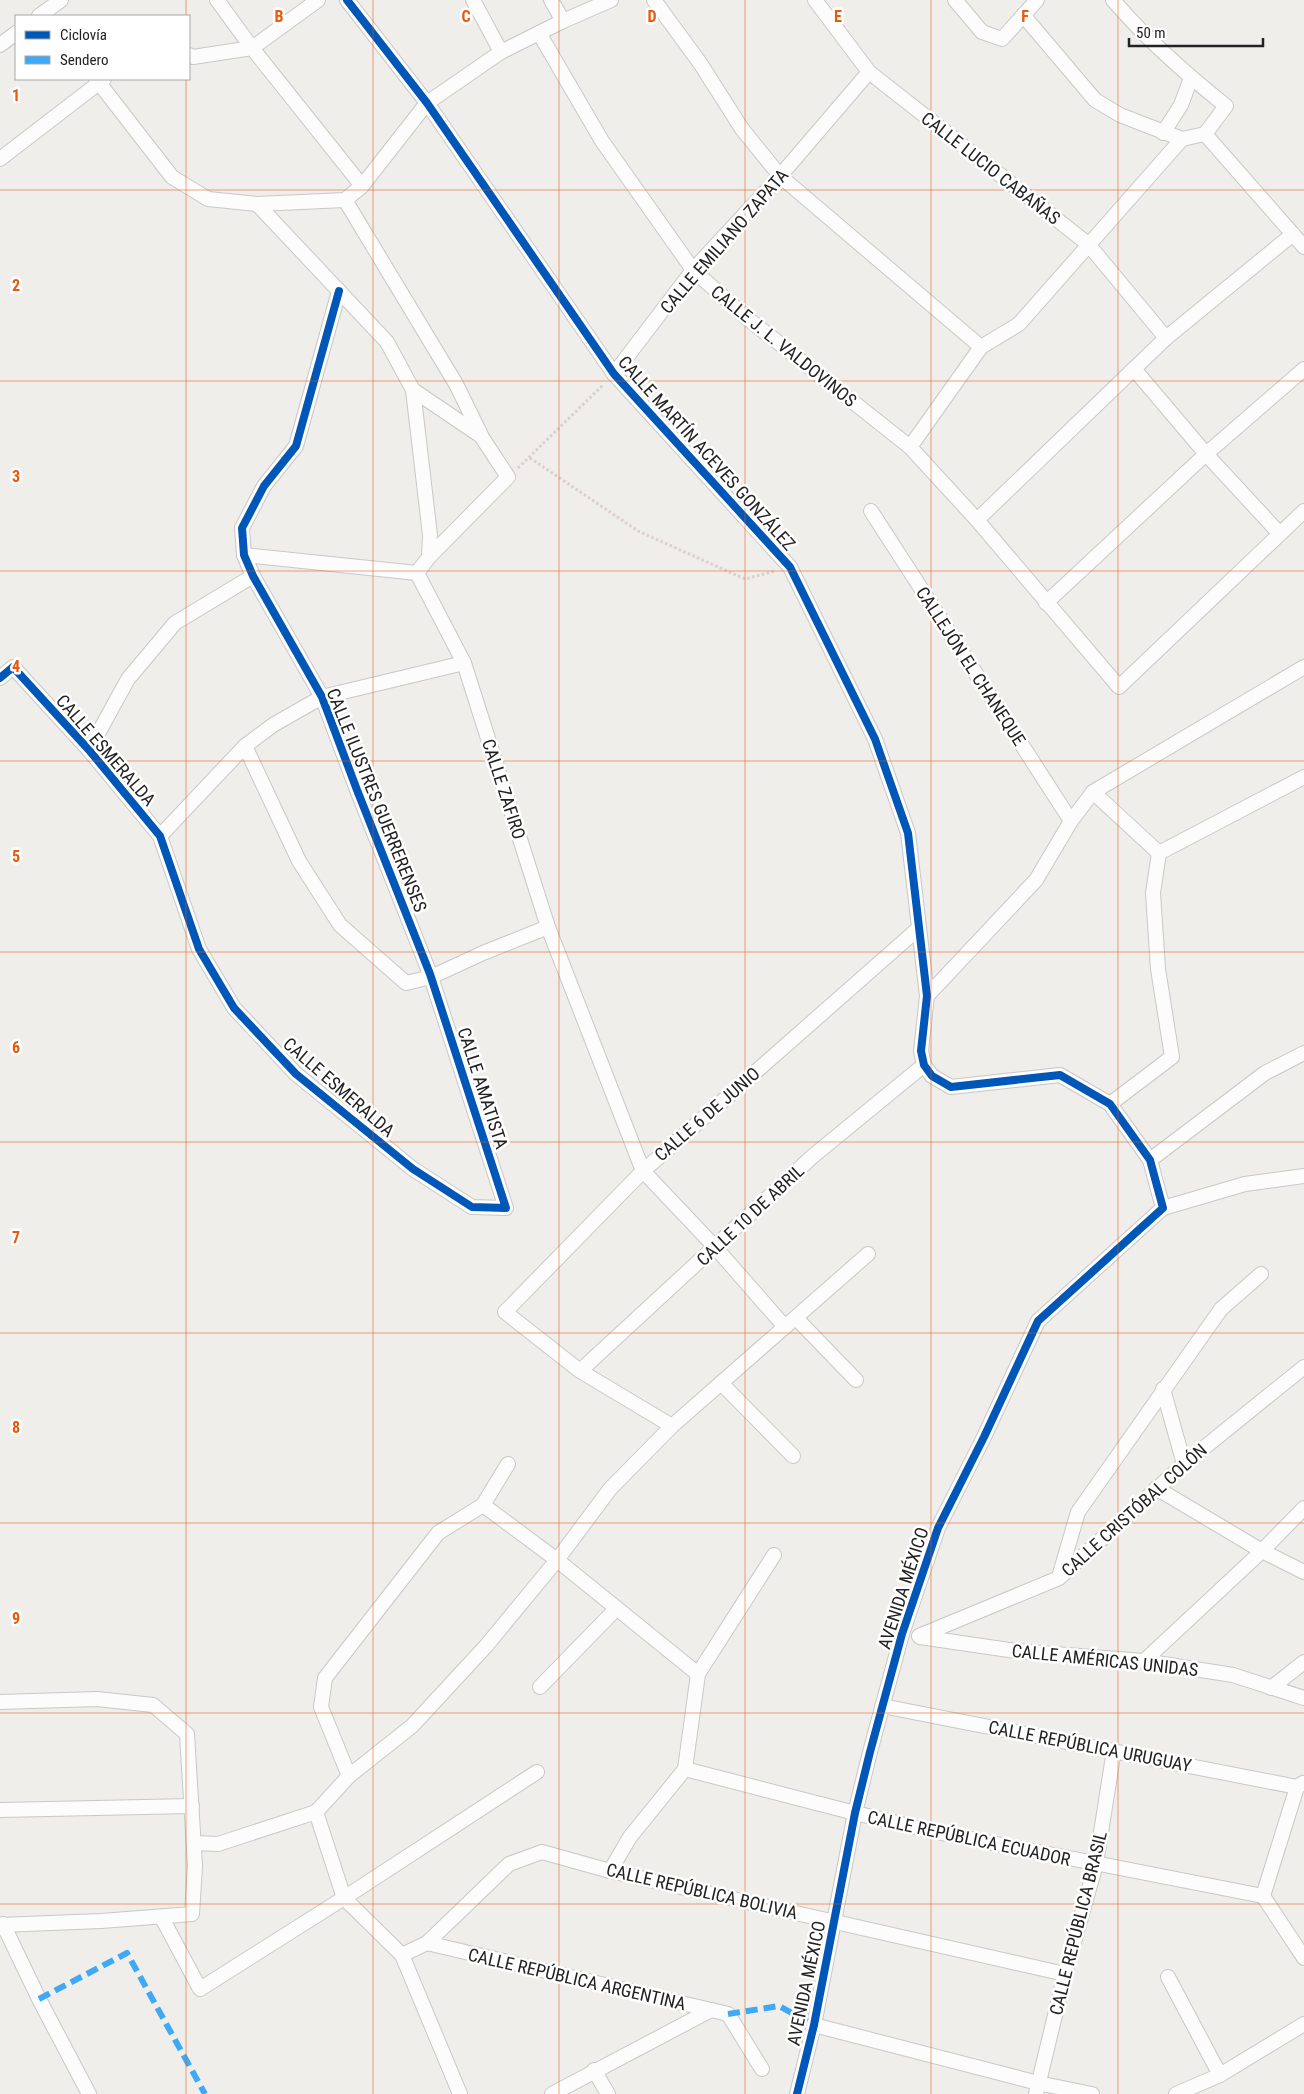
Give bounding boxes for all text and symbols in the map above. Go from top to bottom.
text: B [275,7,284,26]
text: C [461,7,471,26]
text: D [647,7,657,26]
text: E [834,7,842,26]
text: F [1021,7,1029,26]
legend [15,15,190,80]
scale bar [1129,15,1263,47]
text: 50 m [1136,24,1166,42]
text: Ciclovía [60,26,107,44]
text: Sendero [60,51,109,69]
text: 1 [12,86,20,105]
street label: CALLE LUCIO CABAÑAS [917,107,1065,229]
street label: CALLE EMILIANO ZAPATA [656,164,793,318]
text: 2 [12,276,20,295]
street label: CALLE J. L. VALDOVINOS [707,281,861,411]
street label: CALLE MARTÍN ACEVES GONZÁLEZ [614,351,800,555]
text: 3 [12,467,20,486]
street label: CALLEJÓN EL CHANEQUE [912,583,1030,749]
text: 4 [12,657,20,676]
street label: CALLE ILUSTRES GUERRERENSES [322,685,432,915]
street label: CALLE ESMERALDA [52,690,160,810]
street label: CALLE ZAFIRO [478,736,530,842]
text: 5 [12,847,20,866]
street label: CALLE AMATISTA [453,1025,513,1152]
street label: CALLE ESMERALDA [279,1033,399,1141]
text: 6 [12,1038,20,1057]
street label: CALLE 6 DE JUNIO [650,1063,764,1165]
street label: CALLE 10 DE ABRIL [692,1160,808,1270]
text: 7 [12,1228,20,1247]
text: 8 [12,1418,20,1437]
street label: CALLE CRISTÓBAL COLÓN [1057,1439,1211,1581]
street label: AVENIDA MÉXICO [873,1524,933,1652]
text: 9 [12,1609,20,1628]
street label: CALLE AMÉRICAS UNIDAS [1011,1640,1199,1680]
street label: CALLE REPÚBLICA URUGUAY [987,1716,1194,1776]
street label: CALLE REPÚBLICA ECUADOR [866,1806,1073,1870]
street label: CALLE REPÚBLICA BRASIL [1045,1828,1111,2017]
street label: CALLE REPÚBLICA BOLIVIA [604,1859,800,1923]
street label: AVENIDA MÉXICO [783,1919,829,2047]
street label: CALLE REPÚBLICA ARGENTINA [466,1944,689,2014]

